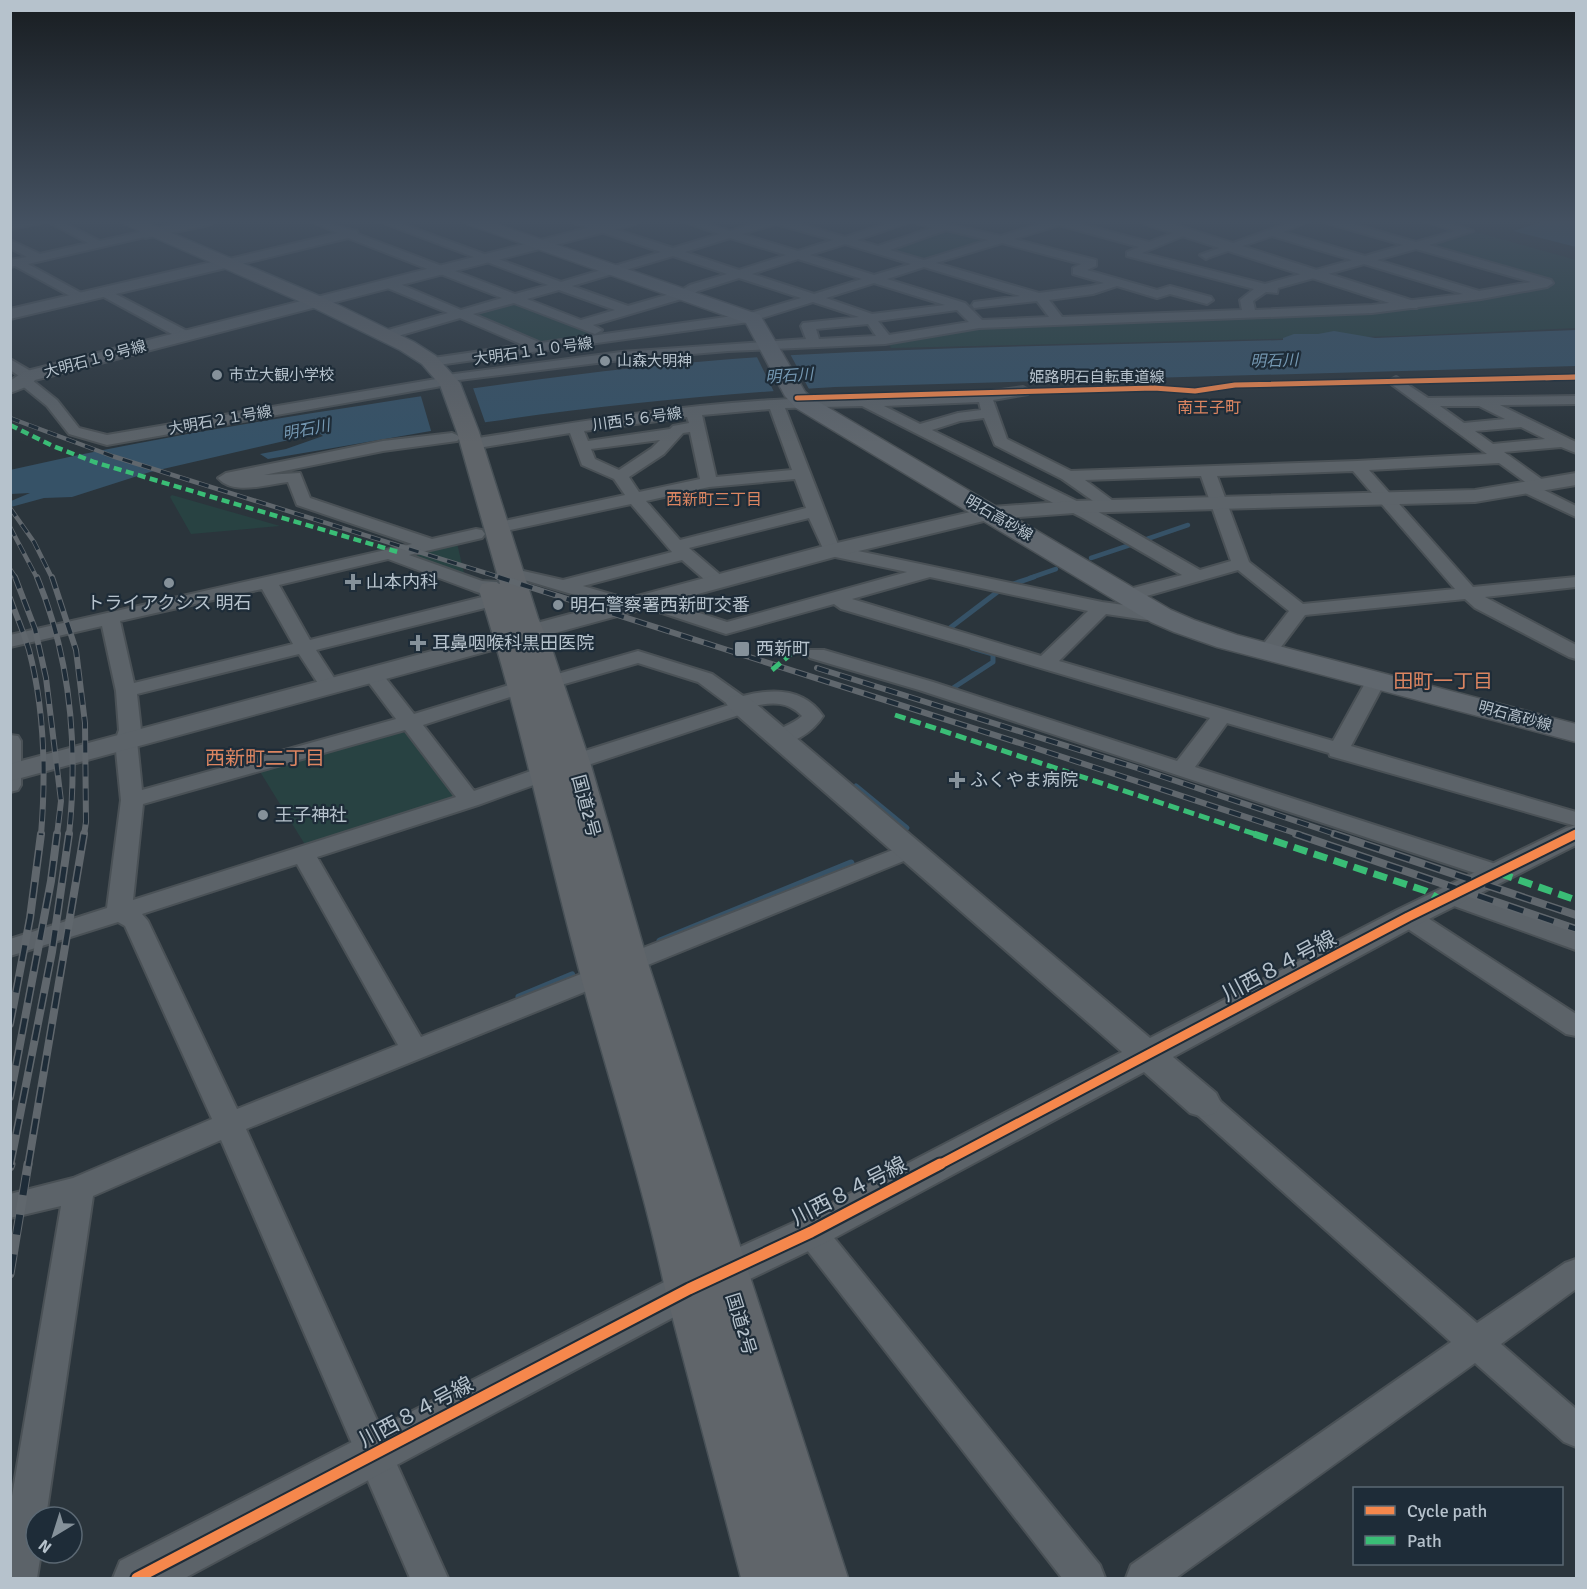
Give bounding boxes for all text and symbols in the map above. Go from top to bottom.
street label: 大明石１１０号線 [472,334,594,368]
street label: 大明石１９号線 [42,337,148,381]
water label: 明石川 [1250,350,1300,372]
place label: 山森大明神 [617,352,692,370]
marker: 山森大明神 [598,354,612,368]
water label: 明石川 [764,364,816,388]
place label: 市立大観小学校 [229,366,334,384]
marker: 市立大観小学校 [210,368,224,382]
street label: 姫路明石自転車道線 [1029,368,1165,386]
district label: 南王子町 [1177,398,1241,418]
street label: 大明石２１号線 [167,402,273,438]
street label: 川西５６号線 [591,404,683,434]
water label: 明石川 [281,415,334,444]
district label: 西新町三丁目 [666,490,762,510]
street label: 明石高砂線 [962,491,1036,545]
place label: 山本内科 [366,571,438,593]
marker: 山本内科 [344,573,362,591]
marker: トライアクシス 明石 [162,576,176,590]
place label: トライアクシス 明石 [86,592,252,614]
place label: 明石警察署西新町交番 [570,594,750,616]
marker: 明石警察署西新町交番 [551,598,565,612]
place label: 耳鼻咽喉科黒田医院 [432,632,594,654]
marker: 耳鼻咽喉科黒田医院 [409,634,427,652]
place label: 西新町 [756,638,810,660]
marker: 西新町 [733,640,751,658]
district label: 田町一丁目 [1393,669,1493,694]
street label: 明石高砂線 [1476,698,1554,734]
district label: 西新町二丁目 [205,746,325,771]
place label: ふくやま病院 [970,769,1078,791]
marker: ふくやま病院 [948,771,966,789]
street label: 国道2号 [567,772,605,840]
place label: 王子神社 [275,804,347,826]
marker: 王子神社 [256,808,270,822]
street label: 川西８４号線 [1217,925,1341,1007]
street label: 川西８４号線 [787,1151,911,1231]
street label: 国道2号 [721,1290,761,1358]
street label: 川西８４号線 [354,1371,478,1453]
legend [1353,1487,1563,1565]
text: Cycle path [1407,1500,1487,1522]
north arrow [24,1505,84,1565]
text: Path [1407,1530,1442,1552]
text: N [35,1535,56,1557]

